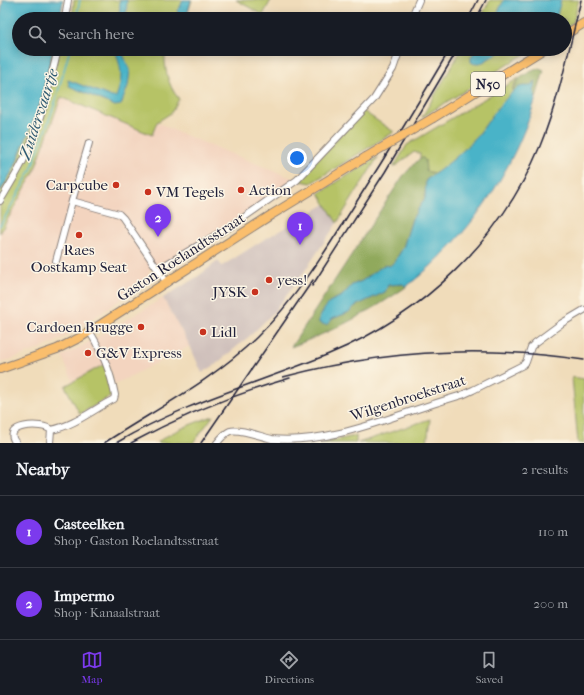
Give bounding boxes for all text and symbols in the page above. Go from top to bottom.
search box [12,12,572,56]
icon: search [26,23,48,45]
text: Search here [58,25,134,43]
water label: Zuidervaartje [15,66,62,163]
road number: N50 [471,72,505,96]
your location [287,148,307,168]
place label: Carpcube [46,176,109,194]
marker: Carpcube [111,180,121,190]
place label: Action [248,181,292,199]
place label: VM Tegels [155,183,225,201]
marker: Action [236,185,246,195]
marker: VM Tegels [143,187,153,197]
pin: 2 [145,204,171,237]
street label: Gaston Roelandtsstraat [114,209,249,305]
pin: 1 [287,212,313,245]
marker: Raes Oostkamp Seat [74,230,84,240]
place label: Raes Oostkamp Seat [31,241,128,276]
place label: yess! [277,271,307,289]
marker: yess! [264,275,274,285]
place label: JYSK [211,283,248,301]
marker: JYSK [250,287,260,297]
place label: Cardoen Brugge [27,318,134,336]
marker: Cardoen Brugge [136,322,146,332]
place label: Lidl [211,323,237,341]
marker: Lidl [198,327,208,337]
place label: G&V Express [96,344,182,362]
marker: G&V Express [83,348,93,358]
street label: Wilgenbroekstraat [347,371,469,425]
text: Nearby [16,459,70,479]
text: 2 results [522,462,568,477]
text: Casteelken [54,515,124,533]
text: 1 [27,524,31,539]
text: 110 m [538,524,568,539]
text: Shop · Gaston Roelandtsstraat [54,533,219,548]
text: Impermo [54,587,114,605]
text: 2 [26,596,32,611]
text: 200 m [533,596,568,611]
text: Shop · Kanaalstraat [54,605,160,620]
tab: Map [81,649,103,686]
tab: Directions [265,649,314,686]
tab: Saved [476,649,503,686]

